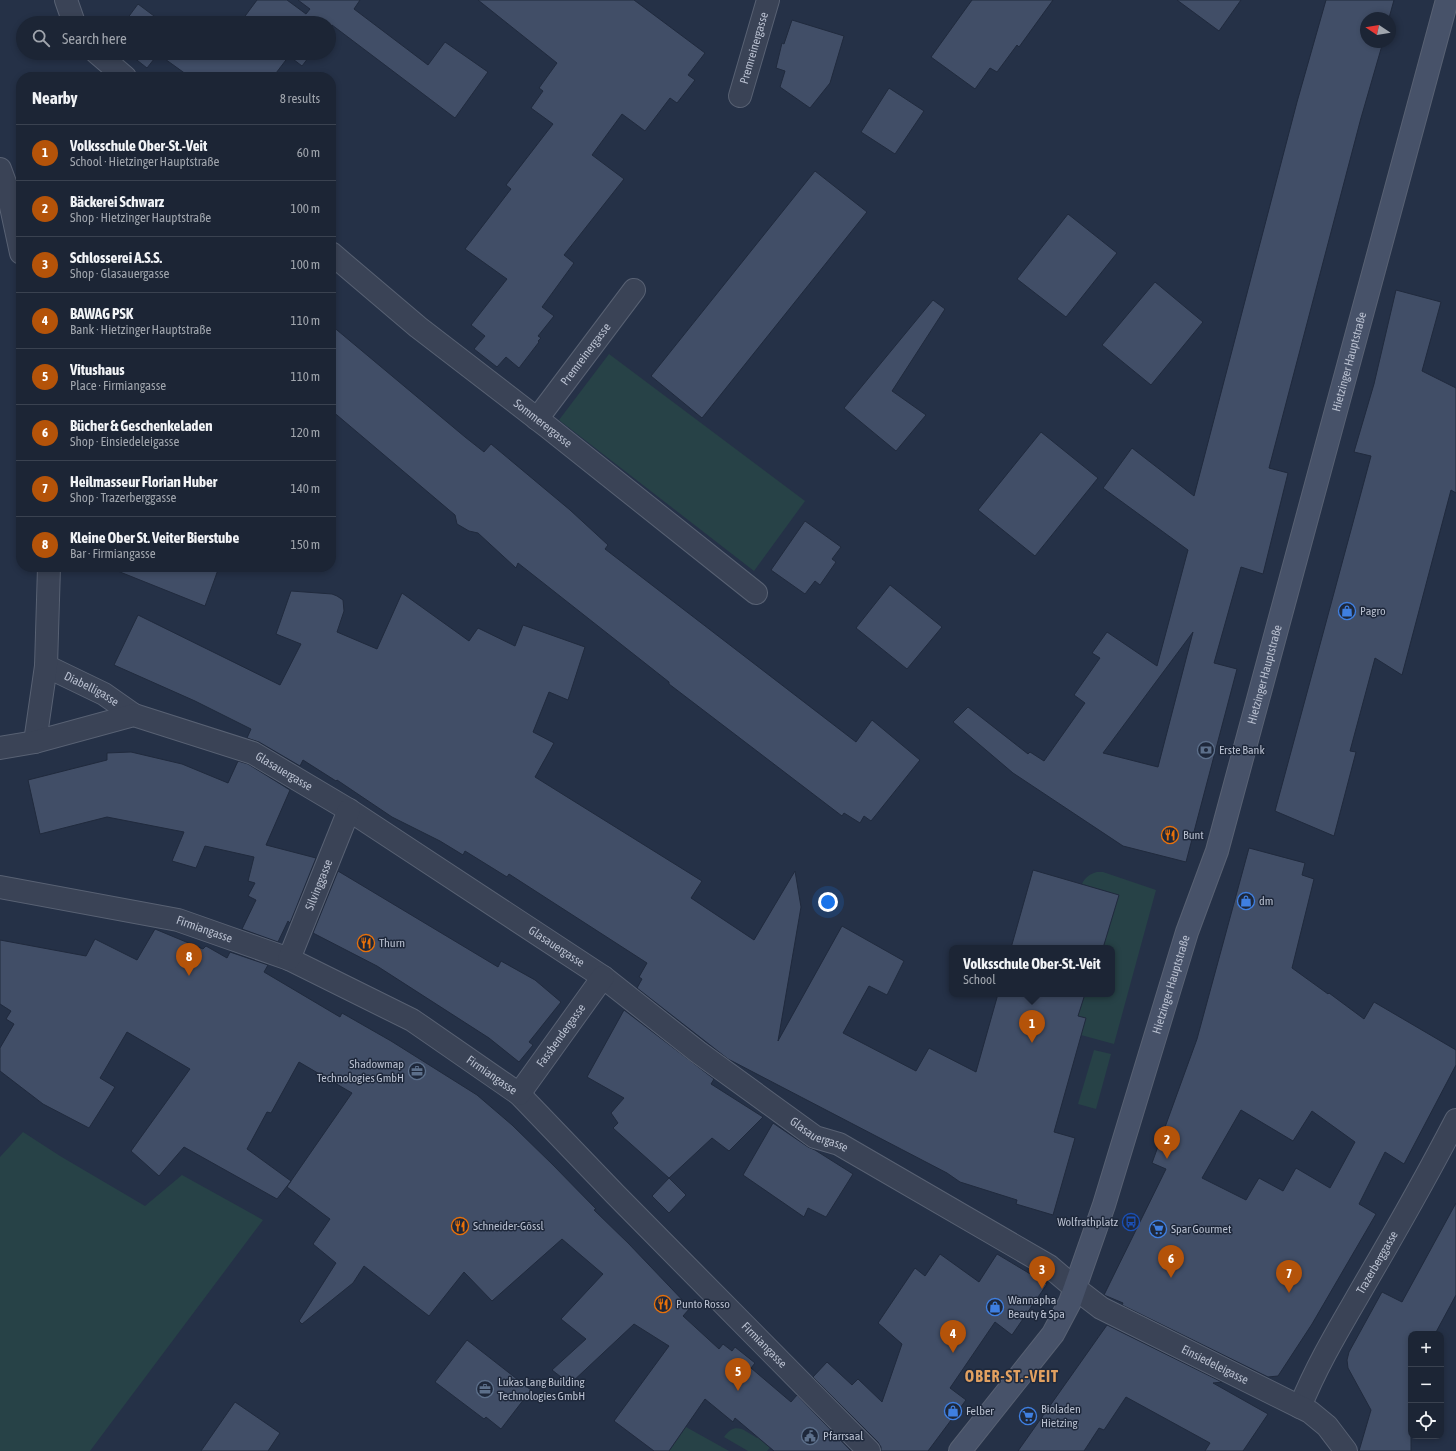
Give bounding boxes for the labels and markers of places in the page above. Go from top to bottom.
shop icon: Pagro [1337,601,1357,621]
place label: Pagro [1360,604,1386,618]
bank icon: Erste Bank [1196,740,1216,760]
place label: Erste Bank [1219,743,1265,757]
restaurant icon: Bunt [1160,825,1180,845]
place label: Bunt [1183,828,1204,842]
shop icon: dm [1236,891,1256,911]
place label: dm [1259,894,1273,908]
restaurant icon: Thurn [356,933,376,953]
place label: Thurn [379,936,405,950]
pin: 8 [176,943,202,976]
pin: 1 [1019,1010,1045,1043]
place label: Shadowmap Technologies GmbH [317,1057,404,1085]
office icon: Shadowmap Technologies GmbH [407,1061,427,1081]
pin: 2 [1154,1126,1180,1159]
bus stop icon: Wolfrathplatz [1121,1212,1141,1232]
place label: Wolfrathplatz [1057,1215,1119,1229]
restaurant icon: Schneider-Gössl [450,1216,470,1236]
place label: Schneider-Gössl [473,1219,544,1233]
supermarket icon: Spar Gourmet [1148,1219,1168,1239]
place label: Spar Gourmet [1171,1222,1232,1236]
pin: 6 [1158,1245,1184,1278]
pin: 3 [1029,1256,1055,1289]
pin: 7 [1276,1260,1302,1293]
place label: Wannapha Beauty & Spa [1008,1293,1065,1321]
restaurant icon: Punto Rosso [653,1294,673,1314]
place label: Punto Rosso [676,1297,730,1311]
shop icon: Wannapha Beauty & Spa [985,1297,1005,1317]
pin: 4 [940,1320,966,1353]
pin: 5 [725,1358,751,1391]
place label: Lukas Lang Building Technologies GmbH [498,1375,586,1403]
office icon: Lukas Lang Building Technologies GmbH [475,1379,495,1399]
shop icon: Felber [943,1401,963,1421]
place label: Bioladen Hietzing [1041,1402,1081,1430]
place label: Felber [966,1404,994,1418]
supermarket icon: Bioladen Hietzing [1018,1406,1038,1426]
public building icon: Pfarrsaal [800,1426,820,1446]
place label: Pfarrsaal [823,1429,864,1443]

